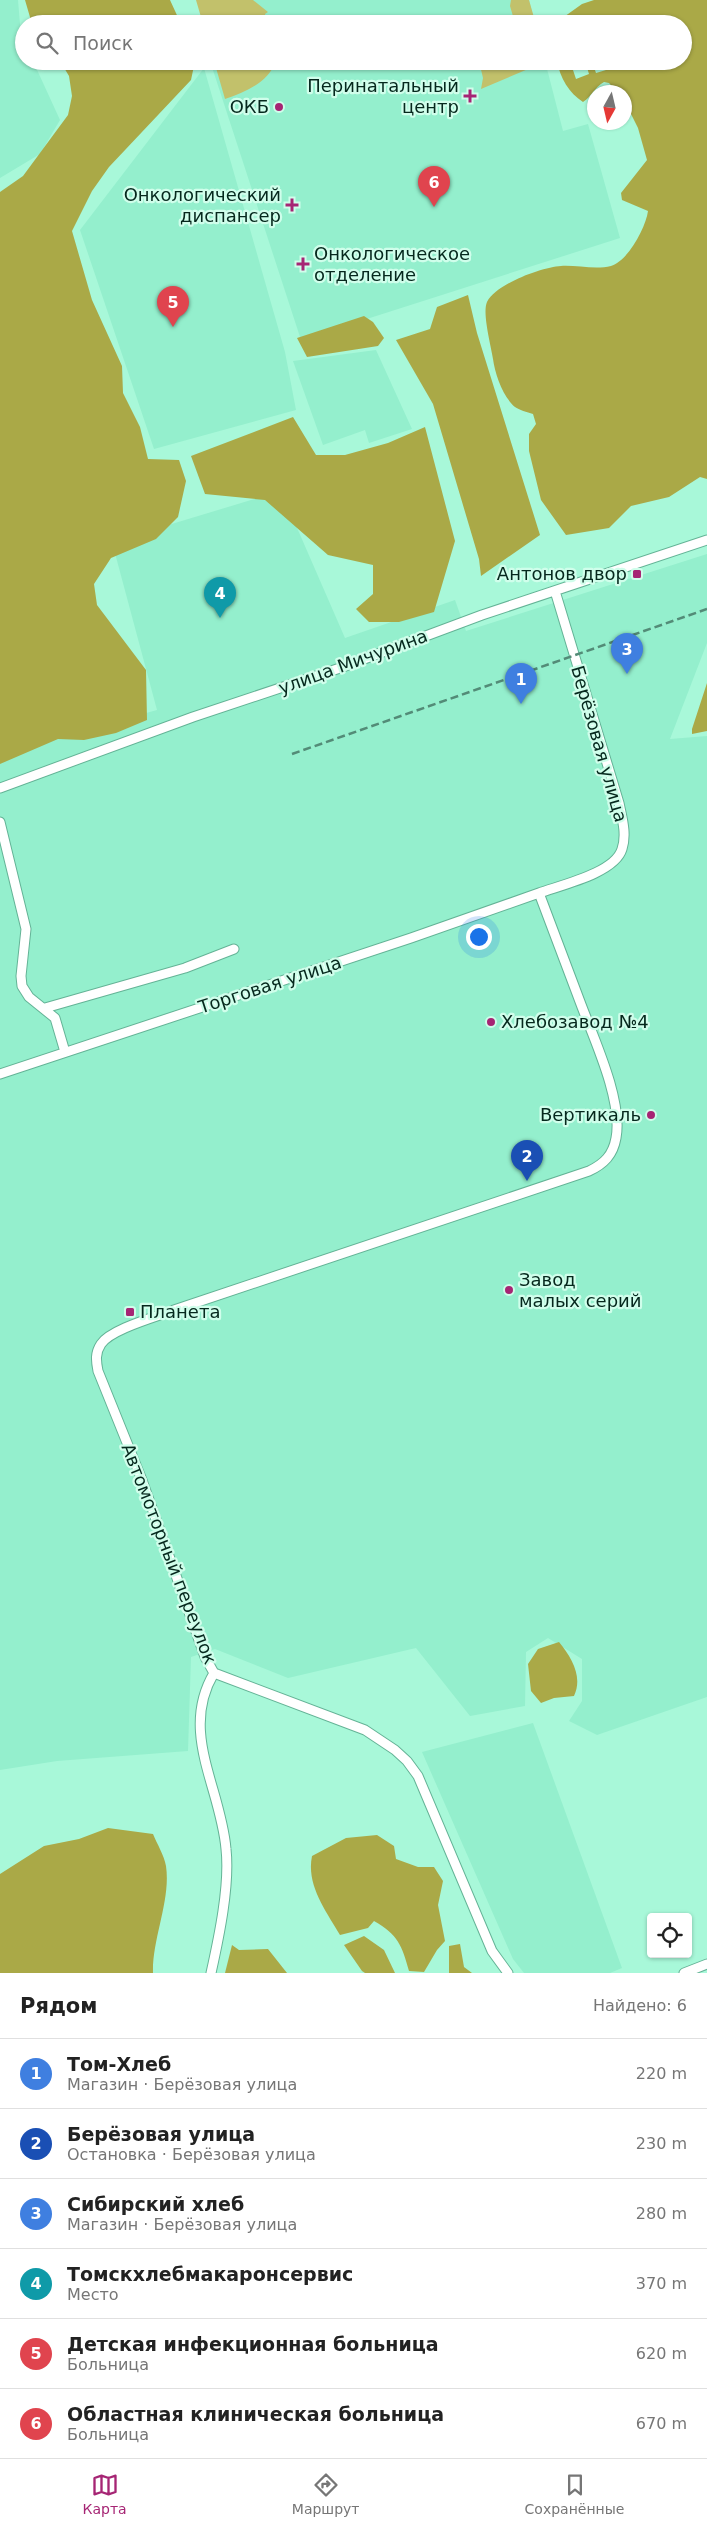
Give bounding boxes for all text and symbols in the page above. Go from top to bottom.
search box [15,15,692,70]
icon: search [33,29,61,57]
text: Поиск [73,32,133,54]
place label: Перинатальный центр [307,75,459,117]
north arrow [587,85,632,130]
marker: Перинатальный центр [463,89,477,103]
place label: ОКБ [230,96,269,117]
marker: ОКБ [273,101,285,113]
pin: 6 [418,166,450,207]
place label: Онкологический диспансер [124,184,281,226]
marker: Онкологический диспансер [285,198,299,212]
place label: Онкологическое отделение [314,243,470,285]
marker: Онкологическое отделение [296,257,310,271]
pin: 5 [157,286,189,327]
place label: Антонов двор [497,563,627,584]
marker: Антонов двор [631,568,643,580]
pin: 4 [204,577,236,618]
street label: улица Мичурина [275,625,430,698]
pin: 3 [611,633,643,674]
pin: 1 [505,663,537,704]
street label: Берёзовая улица [567,663,632,825]
your location [466,924,492,950]
street label: Торговая улица [195,951,344,1018]
place label: Хлебозавод №4 [501,1011,649,1032]
marker: Хлебозавод №4 [485,1016,497,1028]
place label: Вертикаль [540,1104,641,1125]
marker: Вертикаль [645,1109,657,1121]
pin: 2 [511,1140,543,1181]
place label: Завод малых серий [519,1269,642,1311]
marker: Завод малых серий [503,1284,515,1296]
place label: Планета [140,1301,220,1322]
marker: Планета [124,1306,136,1318]
street label: Автомоторный переулок [118,1440,221,1667]
map controls [647,1913,692,1958]
button: locate [647,1913,692,1958]
text: Рядом [20,1994,97,2018]
text: Найдено: 6 [593,1996,687,2015]
text: Том-Хлеб [67,2053,171,2075]
text: 1 [30,2064,42,2083]
text: 220 m [636,2064,687,2083]
text: Магазин · Берёзовая улица [67,2075,297,2094]
text: Берёзовая улица [67,2123,255,2145]
text: 2 [30,2134,42,2153]
text: 230 m [636,2134,687,2153]
text: Остановка · Берёзовая улица [67,2145,316,2164]
text: Сибирский хлеб [67,2193,244,2215]
text: 3 [30,2204,42,2223]
text: 280 m [636,2204,687,2223]
text: Магазин · Берёзовая улица [67,2215,297,2234]
text: Томскхлебмакаронсервис [67,2263,353,2285]
text: 4 [30,2274,42,2293]
text: 370 m [636,2274,687,2293]
text: Место [67,2285,119,2304]
text: Детская инфекционная больница [67,2333,439,2355]
text: 5 [30,2344,42,2363]
text: 620 m [636,2344,687,2363]
text: Больница [67,2355,149,2374]
text: Областная клиническая больница [67,2403,444,2425]
text: 6 [30,2414,42,2433]
text: 670 m [636,2414,687,2433]
text: Больница [67,2425,149,2444]
tab: Карта [83,2471,127,2517]
tab: Маршрут [292,2471,359,2517]
tab: Сохранённые [525,2471,624,2517]

